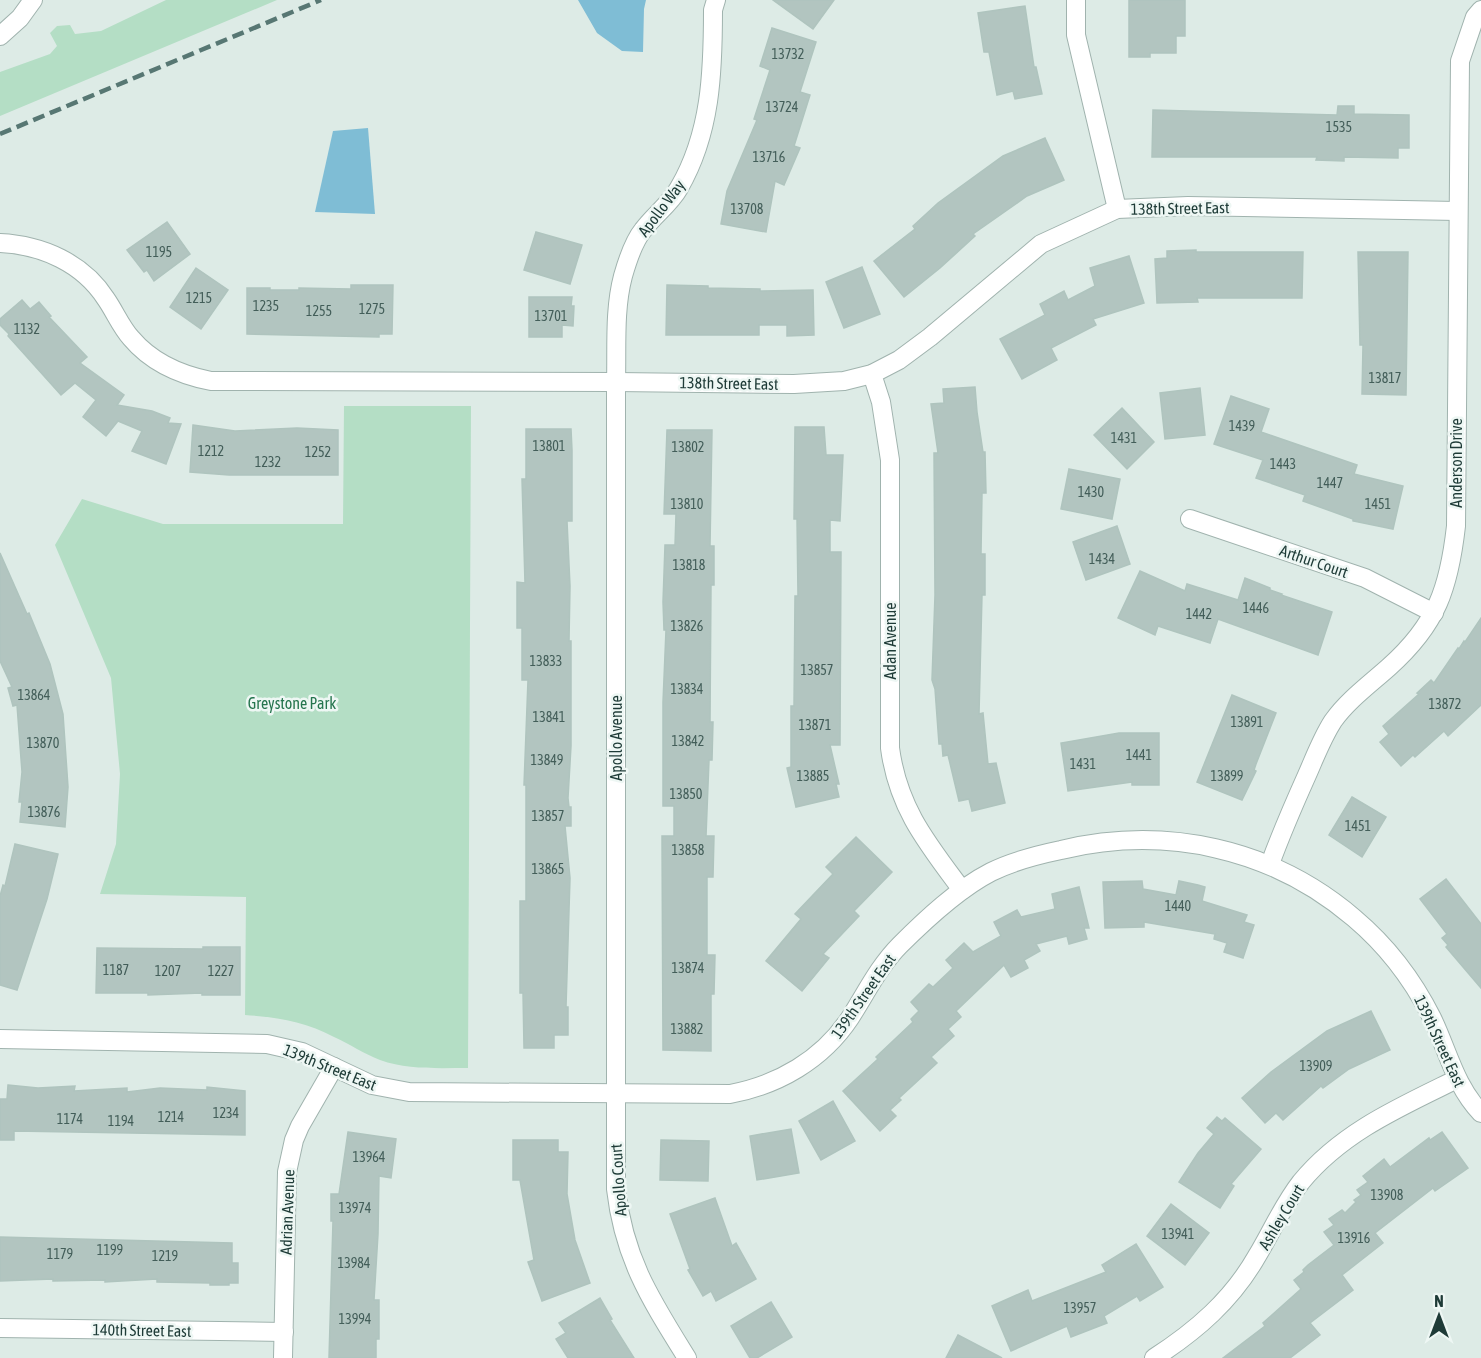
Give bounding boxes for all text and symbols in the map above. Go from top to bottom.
house number: 13732 [772,46,804,62]
house number: 13724 [766,99,799,115]
house number: 1535 [1326,119,1352,135]
house number: 13716 [753,149,786,165]
street label: Apollo Way [634,176,689,240]
street label: 138th Street East [1130,198,1230,218]
house number: 13708 [731,201,764,217]
house number: 1195 [146,244,172,260]
house number: 1215 [186,290,212,306]
house number: 1235 [253,298,279,314]
house number: 1275 [359,301,385,317]
house number: 1255 [306,303,332,319]
house number: 13701 [535,308,567,324]
house number: 1132 [14,321,40,337]
house number: 13817 [1369,370,1401,386]
street label: 138th Street East [679,373,779,393]
house number: 1439 [1229,418,1255,434]
street label: Anderson Drive [1447,418,1465,508]
house number: 1431 [1111,430,1137,446]
house number: 13801 [533,438,565,454]
house number: 13802 [672,439,704,455]
house number: 1212 [198,443,224,459]
house number: 1252 [305,444,331,460]
house number: 1232 [255,454,281,470]
house number: 1443 [1270,456,1296,472]
house number: 1447 [1317,475,1343,491]
house number: 1430 [1078,484,1105,500]
house number: 13810 [671,496,704,512]
house number: 1451 [1365,496,1391,512]
street label: Arthur Court [1277,541,1351,581]
house number: 1434 [1089,551,1116,567]
house number: 13818 [673,557,706,573]
house number: 1446 [1243,600,1270,616]
street label: Adan Avenue [881,602,899,680]
house number: 1442 [1186,606,1212,622]
house number: 13826 [671,618,704,634]
house number: 13833 [530,653,562,669]
house number: 13857 [801,662,833,678]
house number: 13834 [671,681,704,697]
house number: 13864 [18,687,51,703]
park label: Greystone Park [248,694,336,713]
street label: Apollo Avenue [607,695,626,781]
house number: 13872 [1429,696,1461,712]
house number: 13841 [533,709,565,725]
house number: 13891 [1231,714,1263,730]
house number: 13871 [799,717,831,733]
house number: 13842 [672,733,704,749]
house number: 13870 [27,735,60,751]
house number: 1441 [1126,747,1152,763]
house number: 13849 [531,752,563,768]
house number: 1431 [1070,756,1096,772]
house number: 13885 [797,768,829,784]
house number: 13899 [1211,768,1243,784]
house number: 13850 [670,786,703,802]
house number: 13876 [28,804,61,820]
house number: 13857 [532,808,564,824]
house number: 1451 [1345,818,1371,834]
house number: 13858 [672,842,705,858]
house number: 13865 [532,861,564,877]
house number: 1440 [1165,898,1192,914]
street label: 139th Street East [827,950,899,1042]
house number: 13874 [672,960,705,976]
house number: 1187 [103,962,129,978]
house number: 1207 [155,963,181,979]
house number: 1227 [208,963,234,979]
street label: 139th Street East [1411,992,1469,1090]
house number: 13882 [671,1021,703,1037]
street label: 139th Street East [281,1040,380,1094]
house number: 13909 [1300,1058,1332,1074]
house number: 1234 [213,1105,240,1121]
house number: 1214 [158,1109,185,1125]
house number: 1174 [57,1111,84,1127]
house number: 1194 [108,1113,135,1129]
street label: Apollo Court [606,1143,631,1217]
house number: 13964 [353,1149,386,1165]
street label: Adrian Avenue [277,1169,297,1255]
street label: Ashley Court [1255,1181,1309,1253]
house number: 13908 [1371,1187,1404,1203]
house number: 13974 [339,1200,372,1216]
house number: 13941 [1162,1226,1194,1242]
house number: 13916 [1338,1230,1371,1246]
house number: 1199 [97,1242,123,1258]
house number: 1179 [47,1246,73,1262]
house number: 1219 [152,1248,178,1264]
house number: 13984 [338,1255,371,1271]
north arrow [1409,1286,1469,1346]
text: N [1434,1292,1444,1310]
house number: 13957 [1064,1300,1096,1316]
house number: 13994 [339,1311,372,1327]
street label: 140th Street East [92,1320,192,1340]

